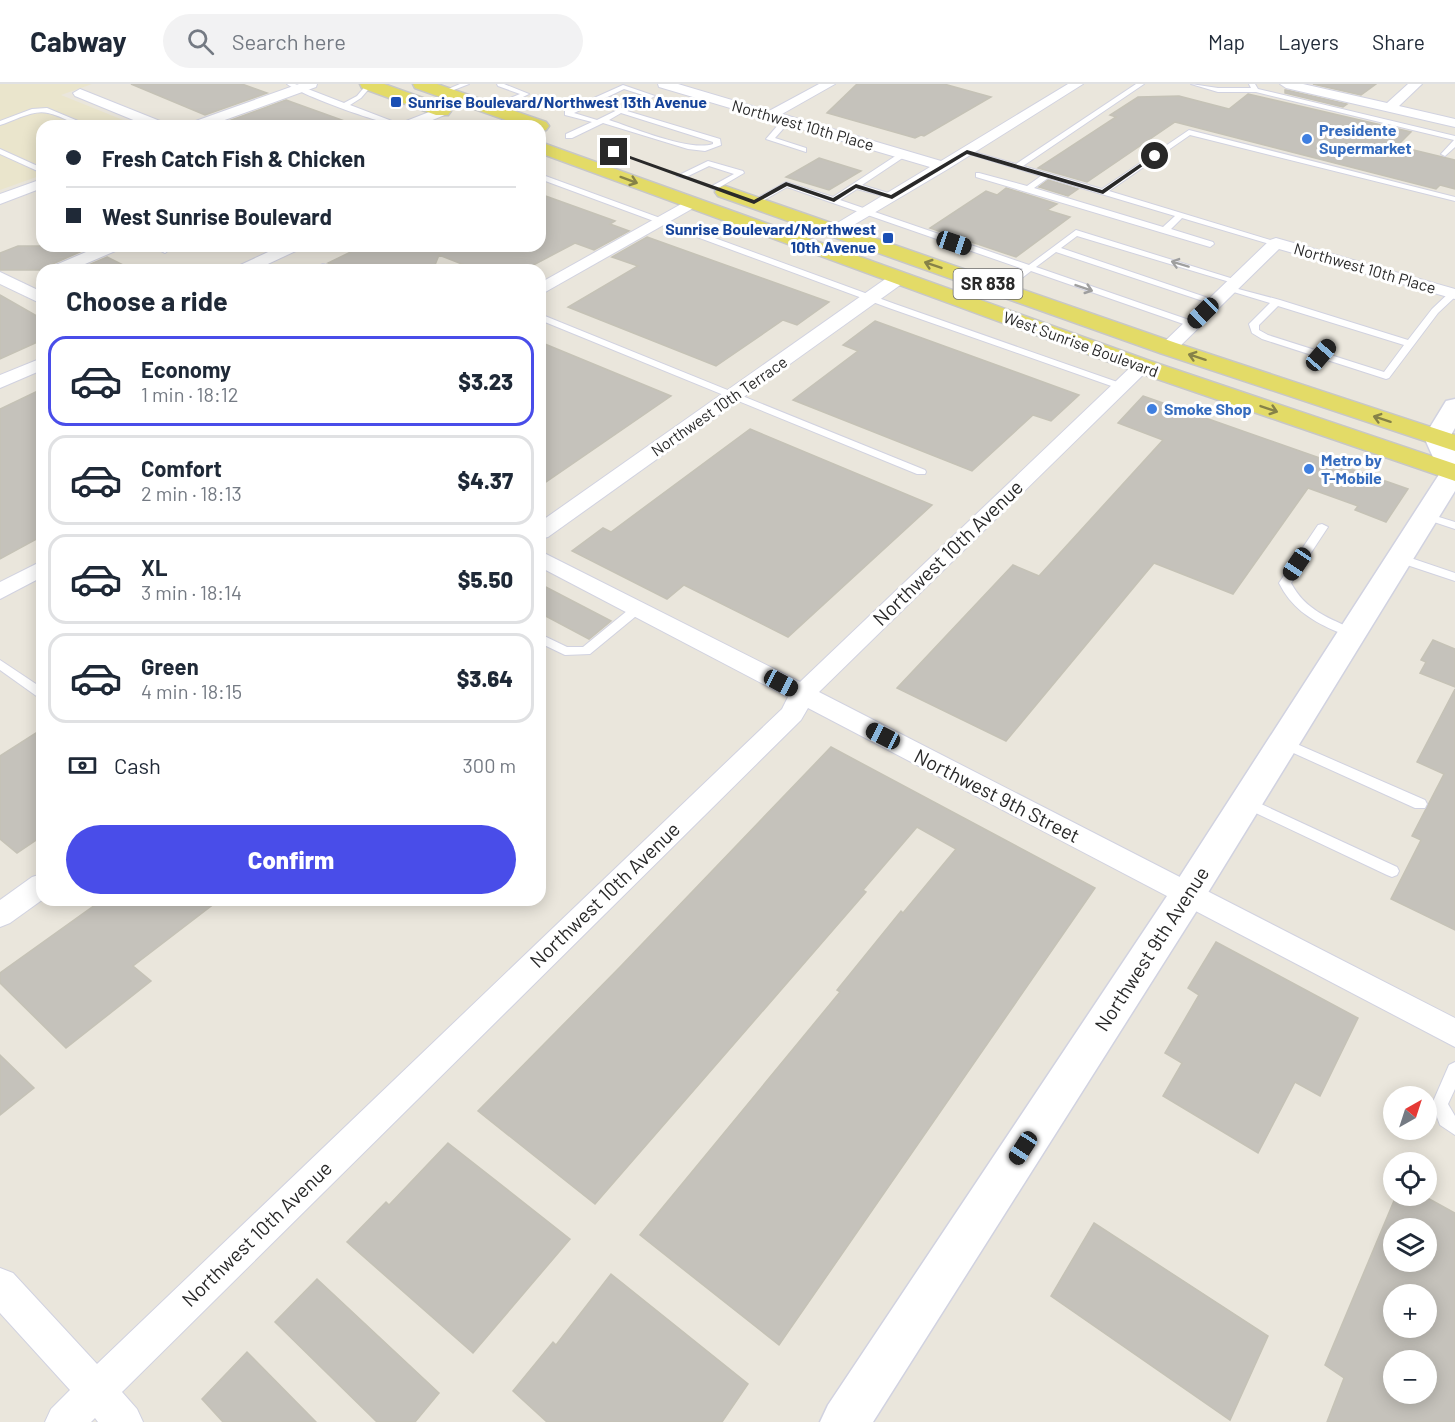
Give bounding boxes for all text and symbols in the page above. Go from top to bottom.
search box [163,14,583,68]
text: Cabway [30,24,127,58]
icon: search [184,25,217,58]
text: Search here [232,28,346,54]
text: Map [1208,29,1245,54]
text: Layers [1278,29,1339,54]
text: Share [1372,29,1425,54]
place label: Sunrise Boulevard/Northwest 13th Avenue [408,92,707,111]
marker: Sunrise Boulevard/Northwest 13th Avenue [389,95,403,109]
street label: Northwest 10th Place [730,95,876,154]
place label: Presidente Supermarket [1319,120,1412,157]
marker: Presidente Supermarket [1300,132,1314,146]
route end [600,138,627,165]
route start [1141,142,1168,169]
text: Fresh Catch Fish & Chicken [102,145,365,171]
one-way arrow [619,175,638,186]
text: West Sunrise Boulevard [102,203,332,229]
place label: Sunrise Boulevard/Northwest 10th Avenue [665,219,876,256]
car [934,229,974,257]
marker: Sunrise Boulevard/Northwest 10th Avenue [881,231,895,245]
street label: Northwest 10th Place [1292,238,1438,297]
one-way arrow [1171,258,1190,269]
one-way arrow [924,259,943,270]
road number: SR 838 [954,269,1022,299]
one-way arrow [1074,283,1093,294]
text: Choose a ride [66,284,228,316]
car [1184,294,1222,332]
street label: West Sunrise Boulevard [1001,307,1161,380]
car [1302,336,1340,374]
street label: Northwest 10th Terrace [647,351,790,460]
one-way arrow [1188,351,1207,362]
icon: car [69,354,123,408]
text: Economy [141,356,231,382]
text: $3.23 [458,368,513,394]
text: 1 min · 18:12 [141,382,239,406]
place label: Smoke Shop [1164,399,1252,418]
marker: Smoke Shop [1145,402,1159,416]
one-way arrow [1259,405,1278,416]
one-way arrow [1373,412,1392,423]
place label: Metro by T-Mobile [1321,450,1382,487]
icon: car [69,453,123,507]
text: Comfort [141,455,222,481]
marker: Metro by T-Mobile [1302,462,1316,476]
text: $4.37 [458,467,513,493]
street label: Northwest 10th Avenue [867,474,1027,630]
text: 2 min · 18:13 [141,481,242,505]
car [1279,544,1315,584]
icon: car [69,552,123,606]
text: XL [141,554,167,580]
text: $5.50 [458,566,513,592]
text: 3 min · 18:14 [141,580,242,604]
icon: car [69,651,123,705]
text: Green [141,653,199,679]
text: $3.64 [457,665,513,691]
car [761,667,801,699]
text: 4 min · 18:15 [141,679,242,703]
car [863,720,903,752]
street label: Northwest 9th Street [911,743,1084,847]
icon: cash [66,749,99,782]
text: Cash [114,752,161,778]
text: 300 m [463,753,516,777]
street label: Northwest 10th Avenue [524,816,684,972]
button: Confirm [66,825,516,894]
street label: Northwest 9th Avenue [1089,862,1213,1035]
north arrow [1383,1086,1437,1140]
map controls [1383,1086,1437,1404]
car [1006,1128,1040,1168]
button: locate [1383,1152,1437,1206]
street label: Northwest 10th Avenue [176,1155,336,1311]
button: layers [1383,1218,1437,1272]
button: + [1383,1284,1437,1338]
button: − [1383,1350,1437,1404]

